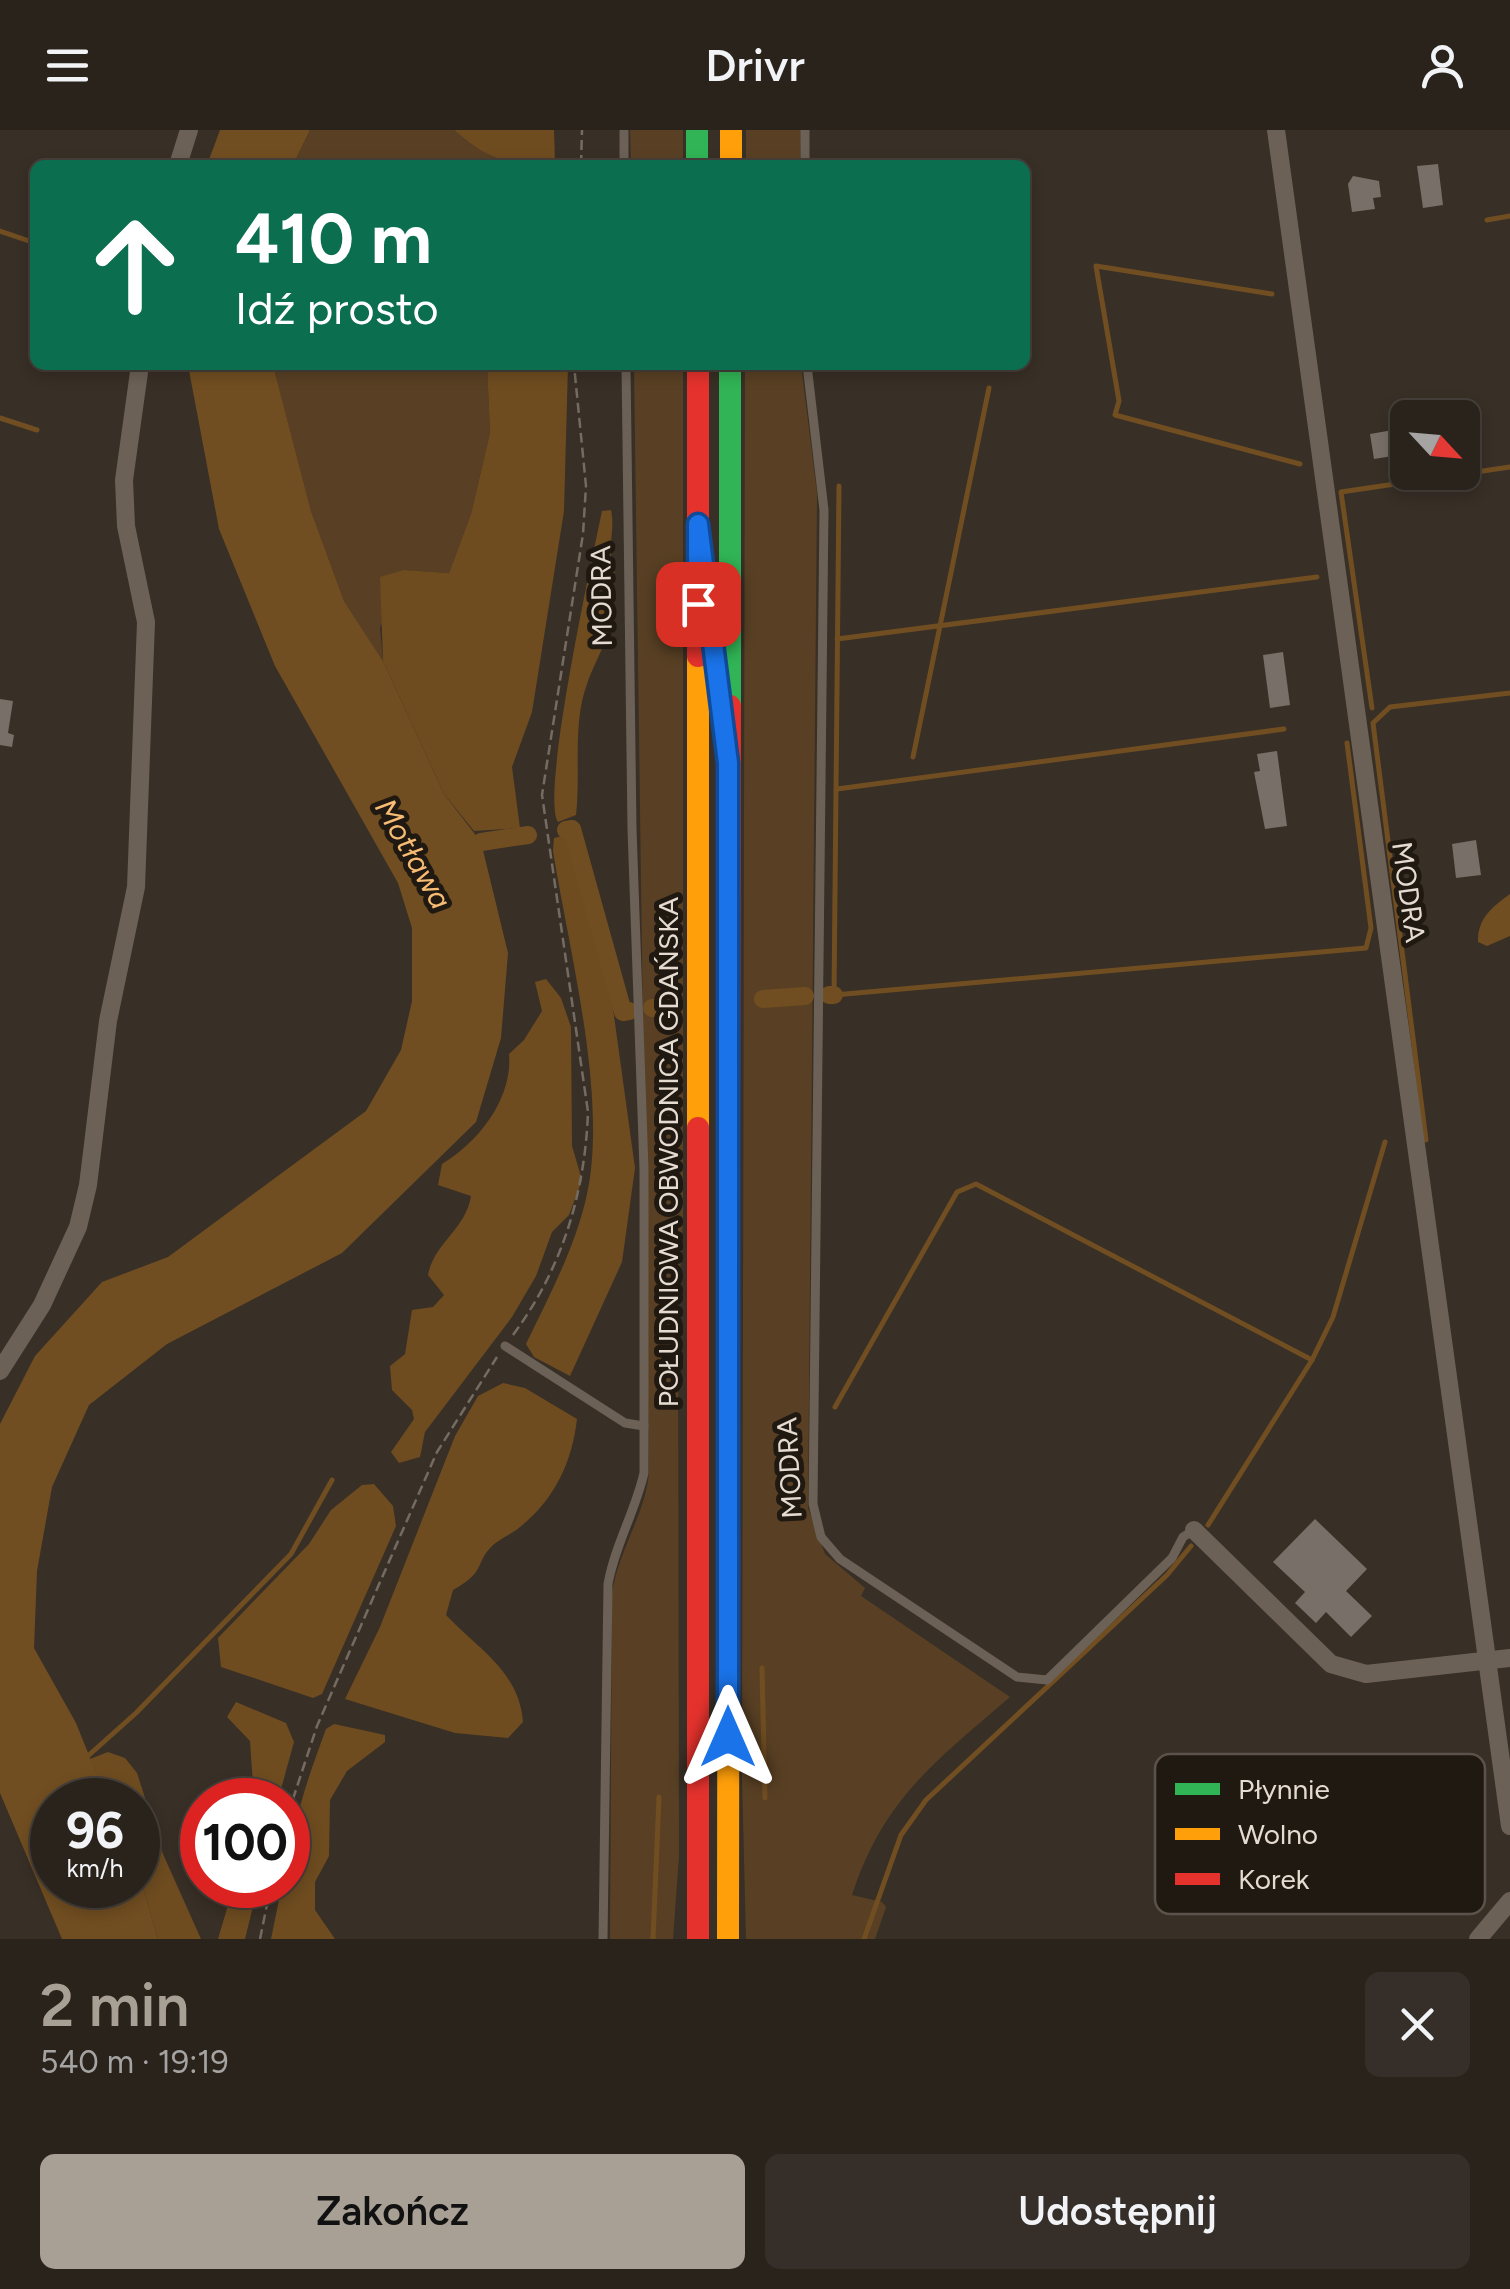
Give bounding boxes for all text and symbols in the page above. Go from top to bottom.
icon: menu [40,38,95,93]
text: Drivr [705,38,805,92]
icon: person [1415,38,1470,93]
text: 410 m [235,196,432,281]
icon: ahead [70,200,200,330]
text: Idź prosto [235,281,439,335]
north arrow [1390,400,1480,490]
map controls [1390,400,1480,490]
street label: MODRA [583,545,619,647]
pin [656,562,741,647]
icon: arrive [671,577,726,632]
water label: Motława [367,792,460,916]
street label: MODRA [1385,840,1433,945]
street label: POŁUDNIOWA OBWODNICA GDAŃSKA [651,897,685,1407]
street label: MODRA [769,1417,809,1519]
position arrow [676,1685,780,1789]
legend [1155,1754,1485,1914]
text: Płynnie [1238,1772,1330,1806]
speed limit sign: 100 [180,1778,310,1908]
text: 96 [66,1800,124,1861]
text: Wolno [1238,1817,1318,1851]
text: km/h [66,1853,124,1883]
text: Korek [1238,1862,1310,1896]
text: 2 min [40,1969,189,2041]
button: close [1365,1972,1470,2077]
text: 540 m · 19:19 [40,2043,229,2081]
button: Zakończ [40,2154,745,2269]
button: Udostępnij [765,2154,1470,2269]

